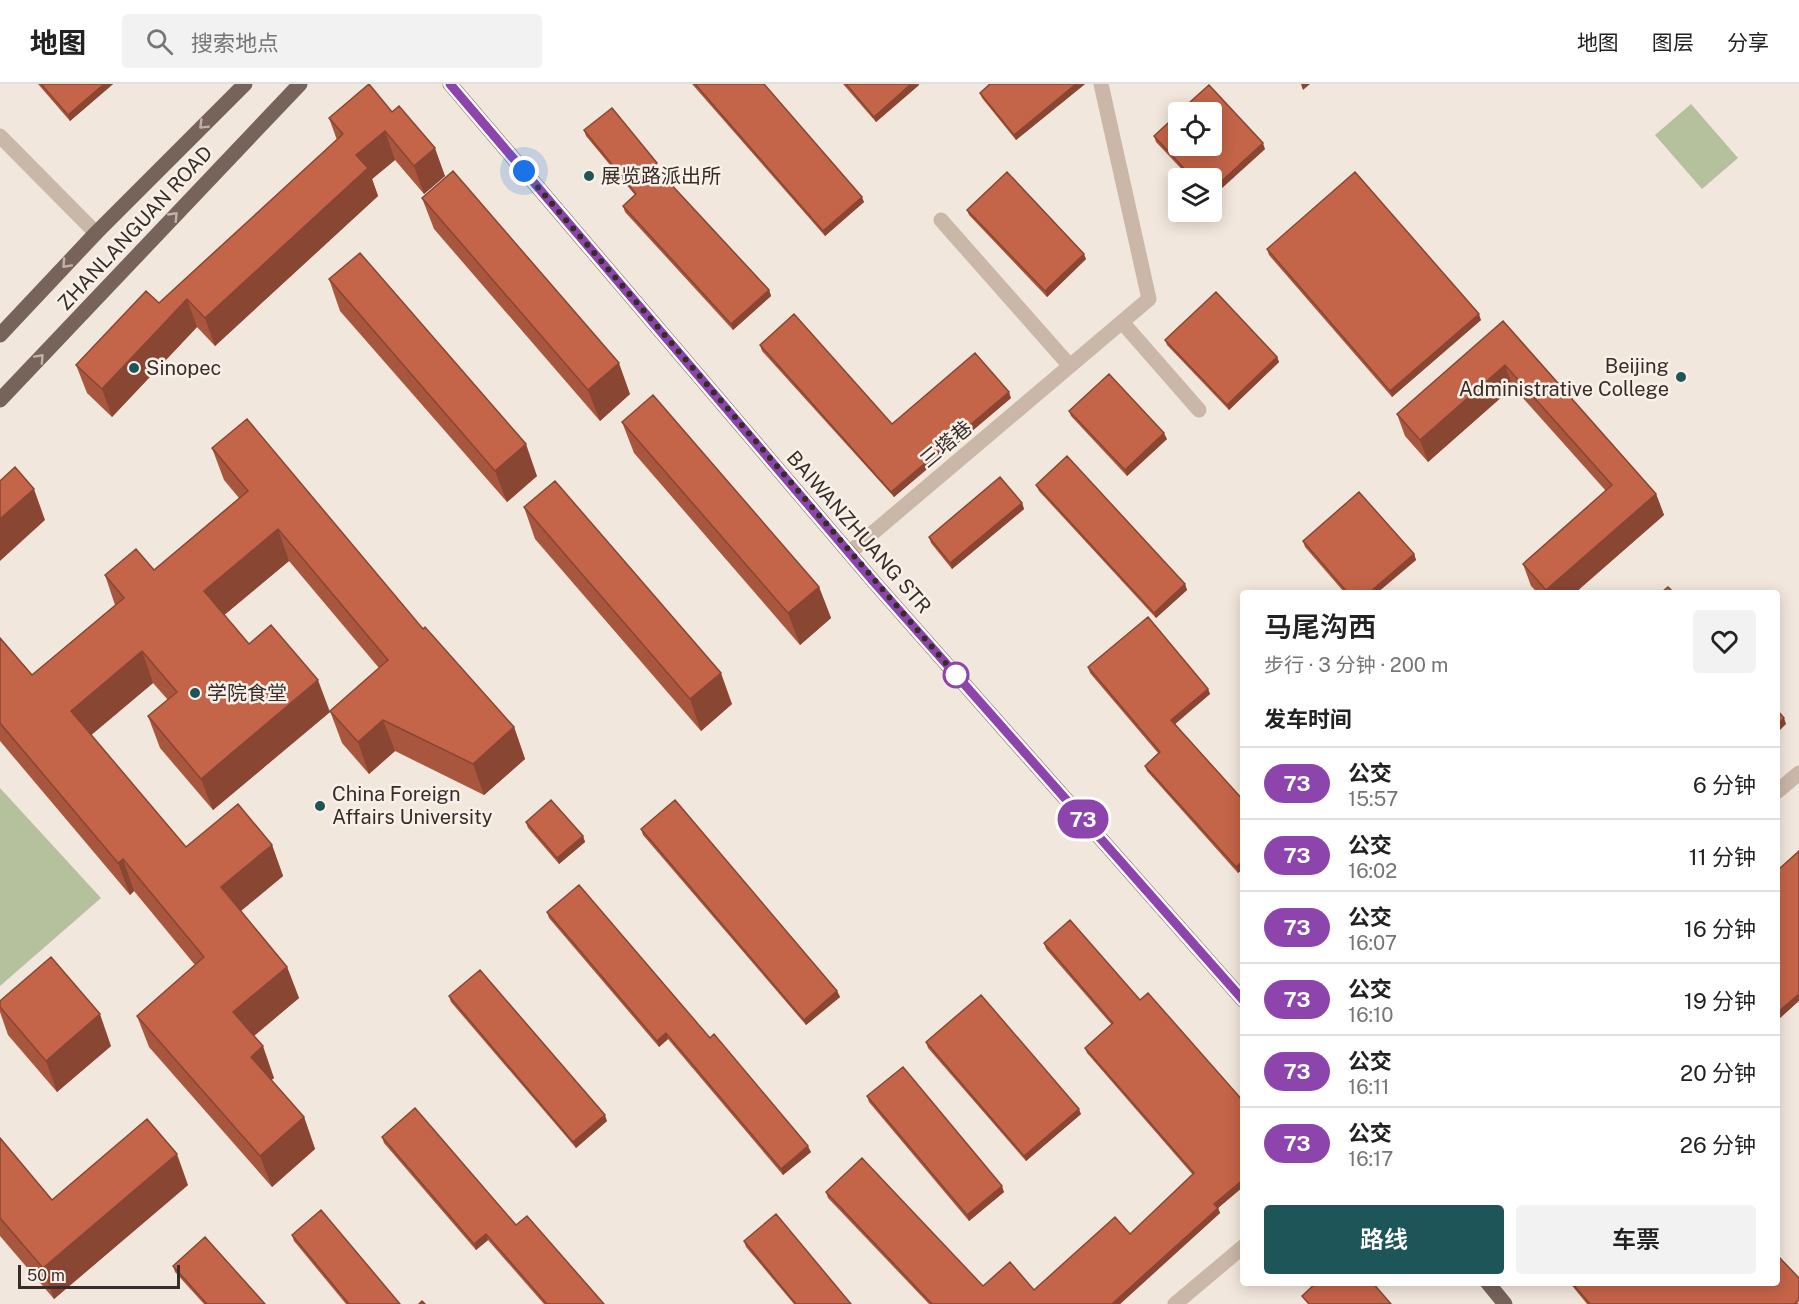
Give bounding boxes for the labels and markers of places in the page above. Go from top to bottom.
place label: 展览路派出所 [601,164,721,188]
marker: 展览路派出所 [582,169,596,183]
place label: Beijing Administrative College [1459,354,1669,401]
place label: Sinopec [146,356,221,380]
marker: Sinopec [127,361,141,375]
marker: Beijing Administrative College [1674,370,1688,384]
unlabelled marker [943,662,969,688]
place label: 学院食堂 [207,681,287,705]
marker: 学院食堂 [188,686,202,700]
place label: China Foreign Affairs University [332,782,493,829]
marker: China Foreign Affairs University [313,799,327,813]

